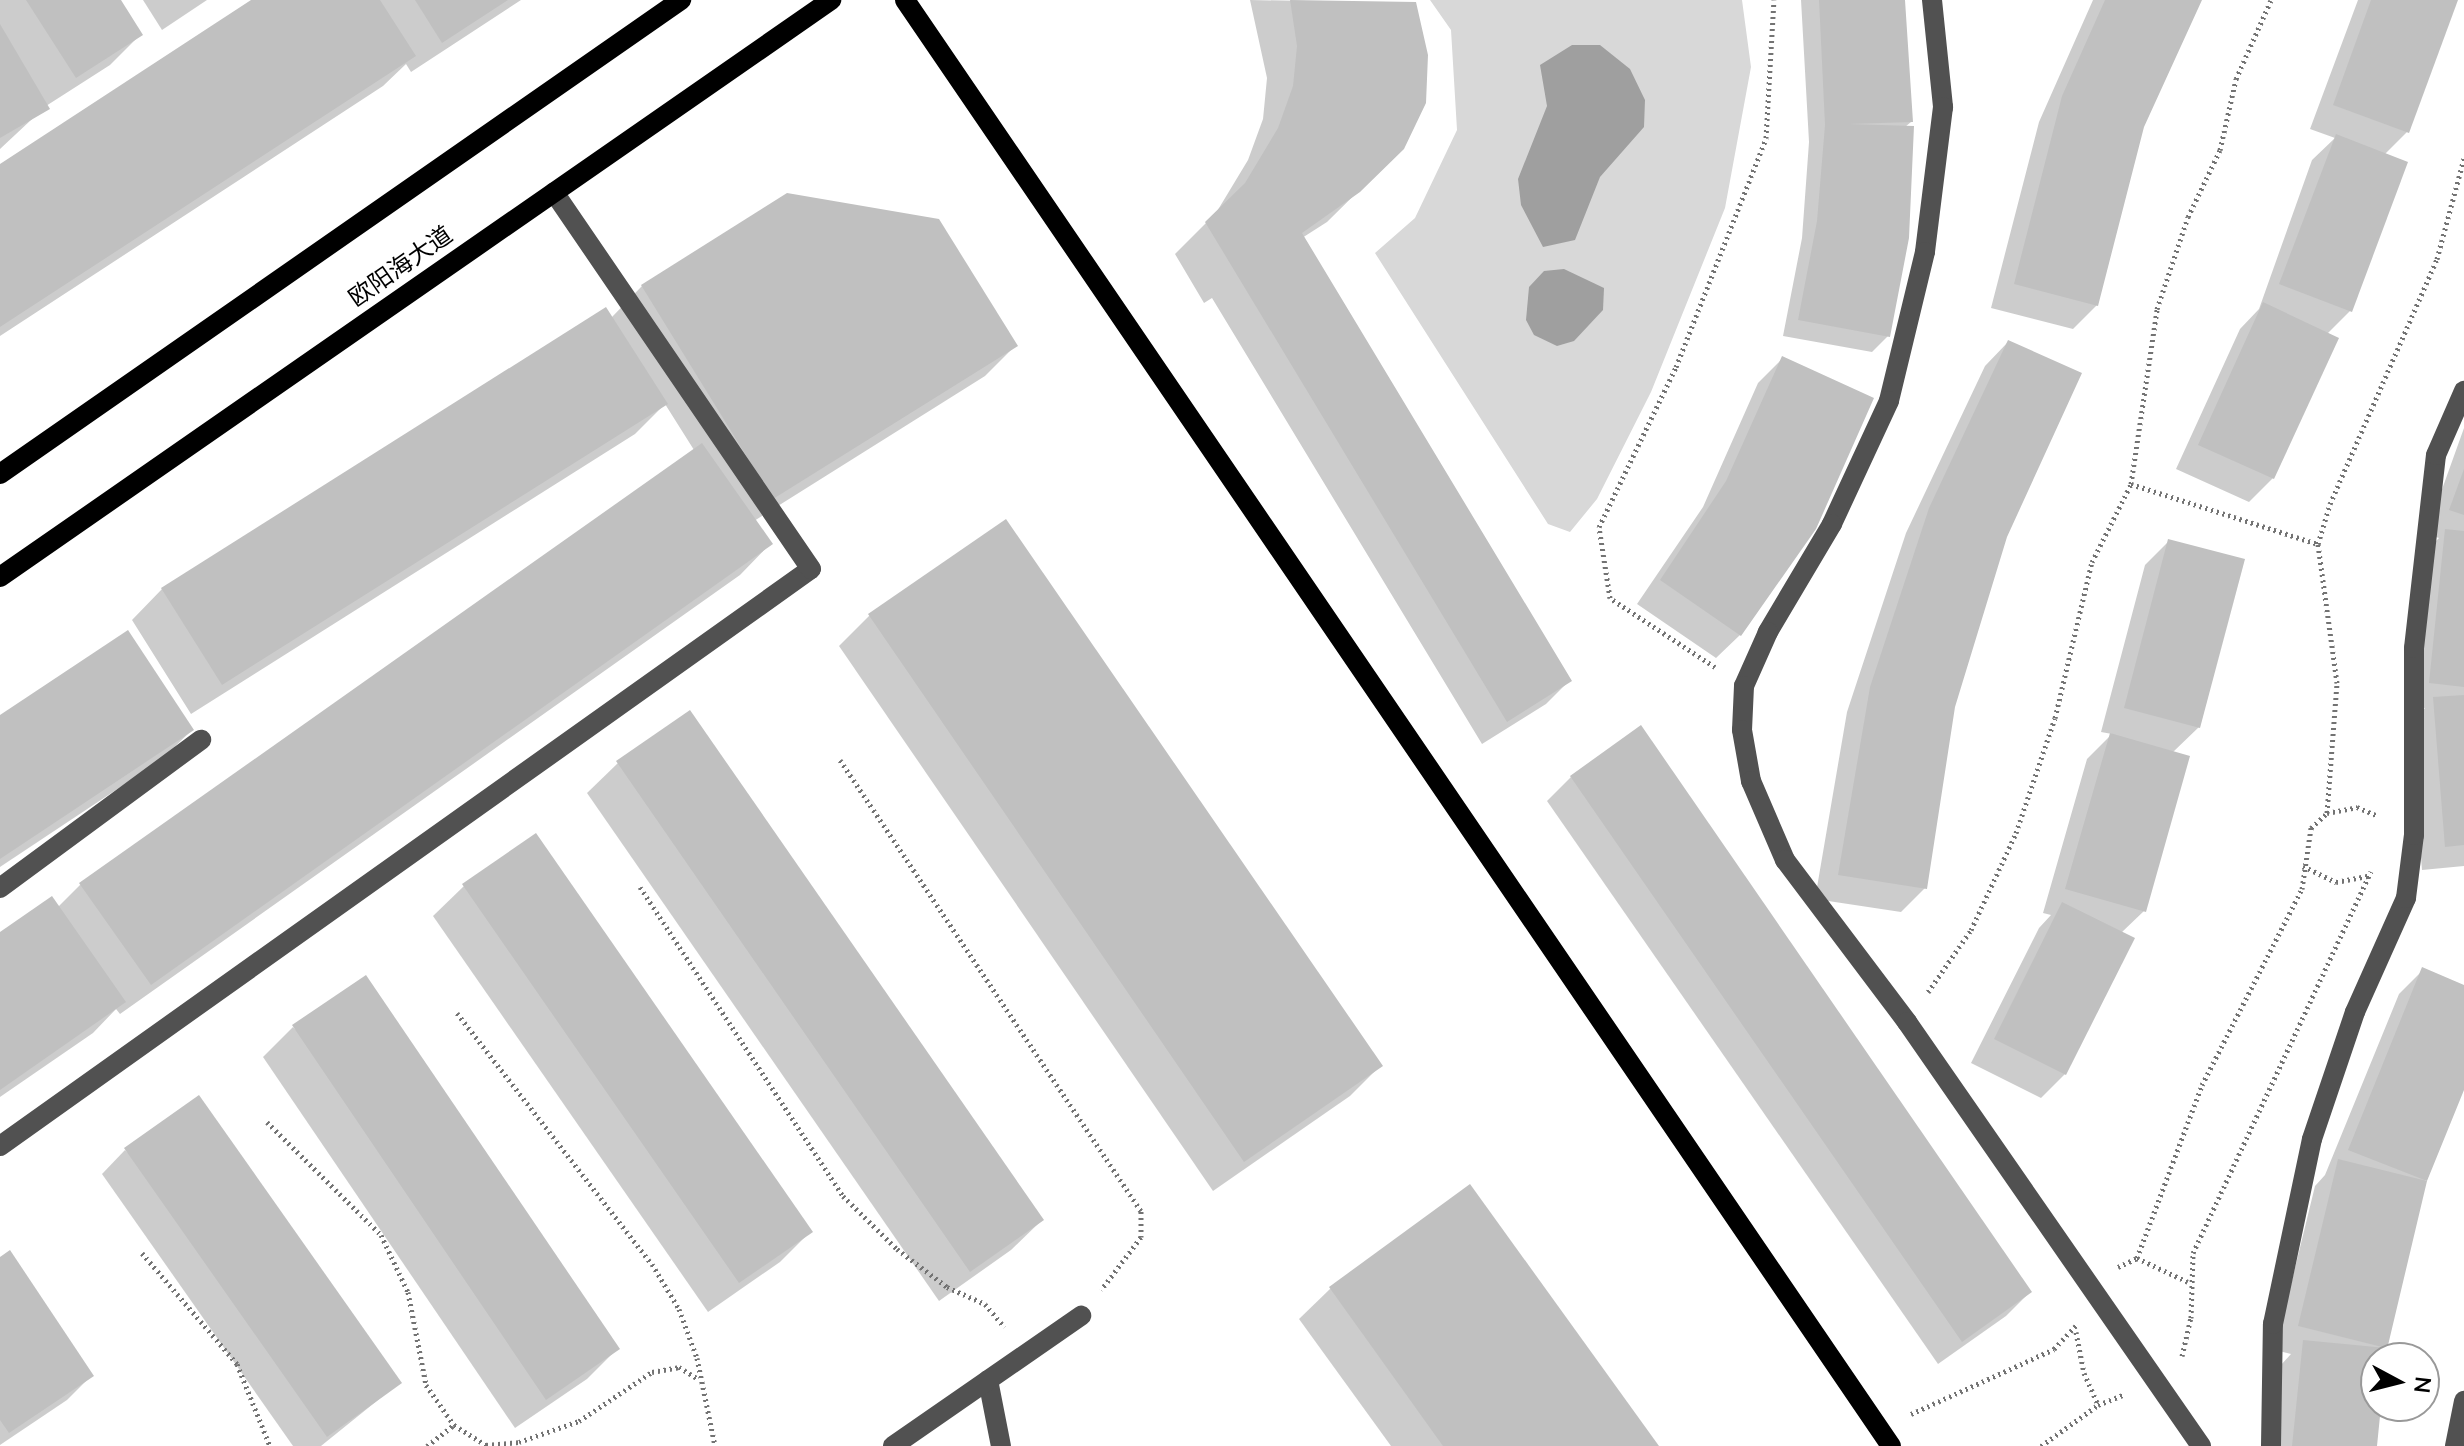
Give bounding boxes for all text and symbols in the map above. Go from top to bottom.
street label: 欧阳海大道 [344,221,458,313]
north arrow [2360,1342,2440,1422]
text: N [2406,1375,2438,1395]

